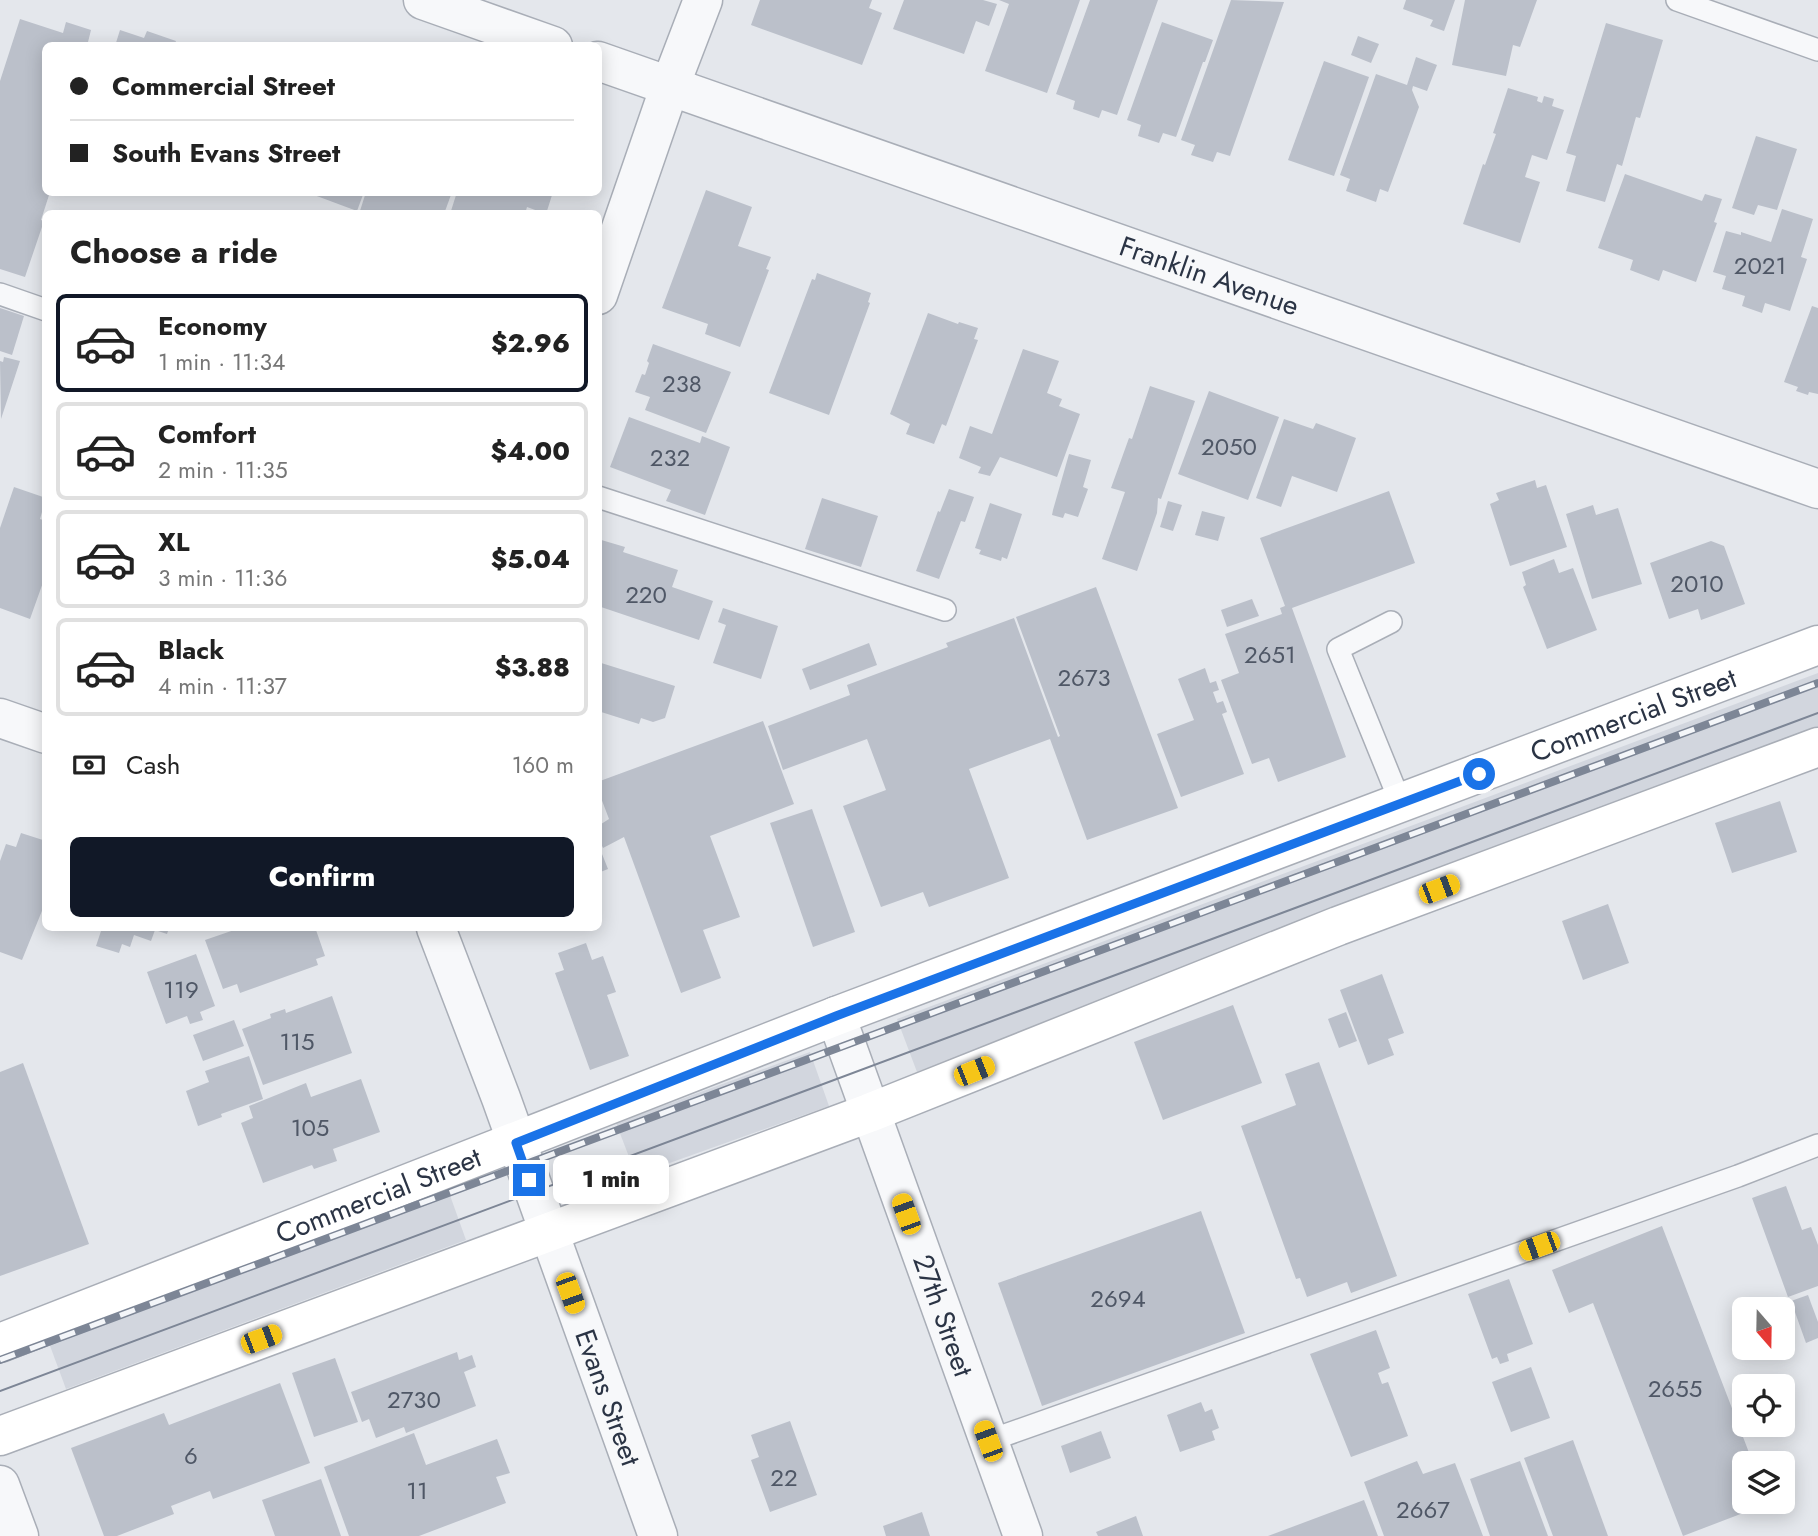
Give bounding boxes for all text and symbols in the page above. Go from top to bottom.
text: Commercial Street [112,67,335,105]
text: South Evans Street [112,134,340,172]
street label: Franklin Avenue [1114,225,1305,326]
text: Choose a ride [70,229,278,275]
house number: 2021 [1734,248,1786,283]
text: Economy [158,307,267,345]
icon: car [74,312,137,375]
text: $2.96 [491,324,570,362]
text: 1 min · 11:34 [158,345,286,379]
house number: 238 [662,366,702,401]
text: Comfort [158,415,256,453]
icon: car [74,420,137,483]
house number: 2050 [1201,429,1257,464]
text: $4.00 [491,432,570,470]
house number: 232 [650,440,690,475]
text: 2 min · 11:35 [158,453,288,487]
text: XL [158,523,190,561]
icon: car [74,528,137,591]
text: $5.04 [491,540,570,578]
text: 3 min · 11:36 [158,561,288,595]
house number: 2010 [1670,566,1724,601]
house number: 220 [625,577,667,612]
text: Black [158,631,224,669]
icon: car [74,636,137,699]
house number: 2651 [1244,637,1296,672]
text: $3.88 [495,648,570,686]
street label: Commercial Street [1524,657,1743,772]
house number: 2673 [1057,660,1111,695]
text: 4 min · 11:37 [158,669,287,703]
icon: cash [70,746,108,784]
text: Cash [126,746,180,784]
text: 160 m [512,748,574,782]
route start [1463,758,1495,790]
button: Confirm [70,837,574,917]
car [1416,872,1463,906]
house number: 119 [163,972,199,1007]
house number: 115 [279,1024,315,1059]
car [951,1053,998,1089]
house number: 105 [291,1110,329,1145]
street label: Commercial Street [269,1136,487,1254]
callout: 1 min [554,1156,669,1204]
text: 1 min [582,1162,640,1196]
route end [513,1164,545,1196]
car [889,1191,924,1237]
car [1516,1229,1563,1263]
street label: 27th Street [903,1248,985,1382]
car [553,1270,588,1316]
house number: 2694 [1090,1281,1146,1316]
north arrow [1732,1297,1796,1360]
map controls [1732,1297,1795,1514]
car [238,1322,285,1356]
street label: Evans Street [565,1323,652,1472]
house number: 2655 [1648,1371,1702,1406]
button: locate [1732,1374,1795,1437]
house number: 2730 [387,1382,441,1417]
car [971,1418,1006,1464]
house number: 6 [184,1438,198,1473]
button: layers [1732,1451,1795,1514]
house number: 22 [770,1460,798,1495]
house number: 11 [406,1473,428,1508]
house number: 2667 [1396,1492,1450,1527]

